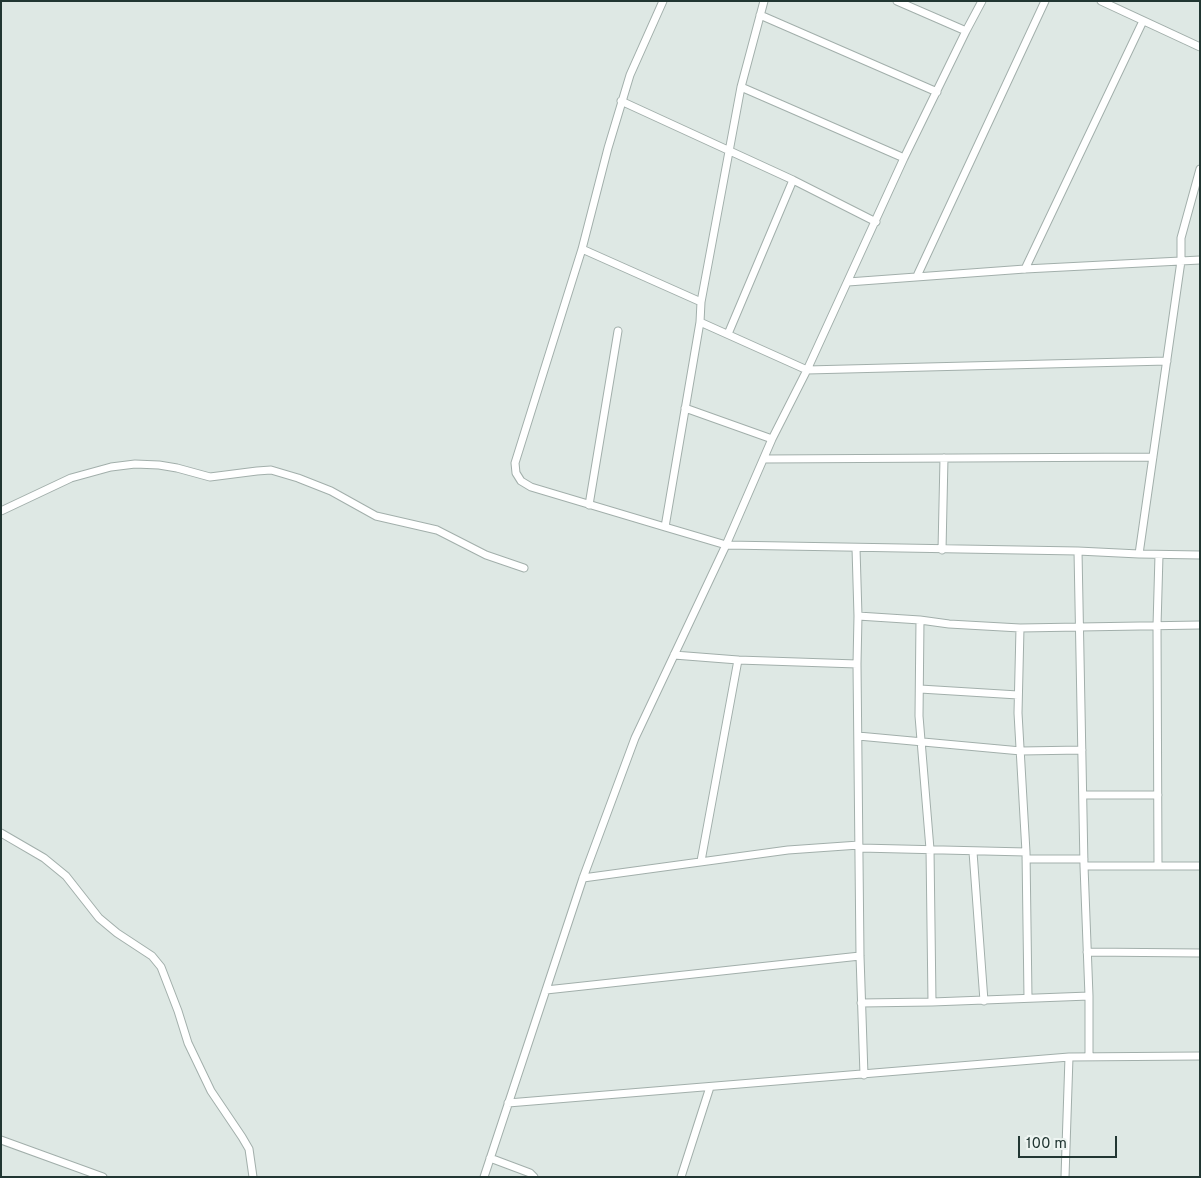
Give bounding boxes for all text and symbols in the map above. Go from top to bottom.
scale bar [1021,1126,1120,1158]
text: 100 m [1026,1135,1067,1154]

